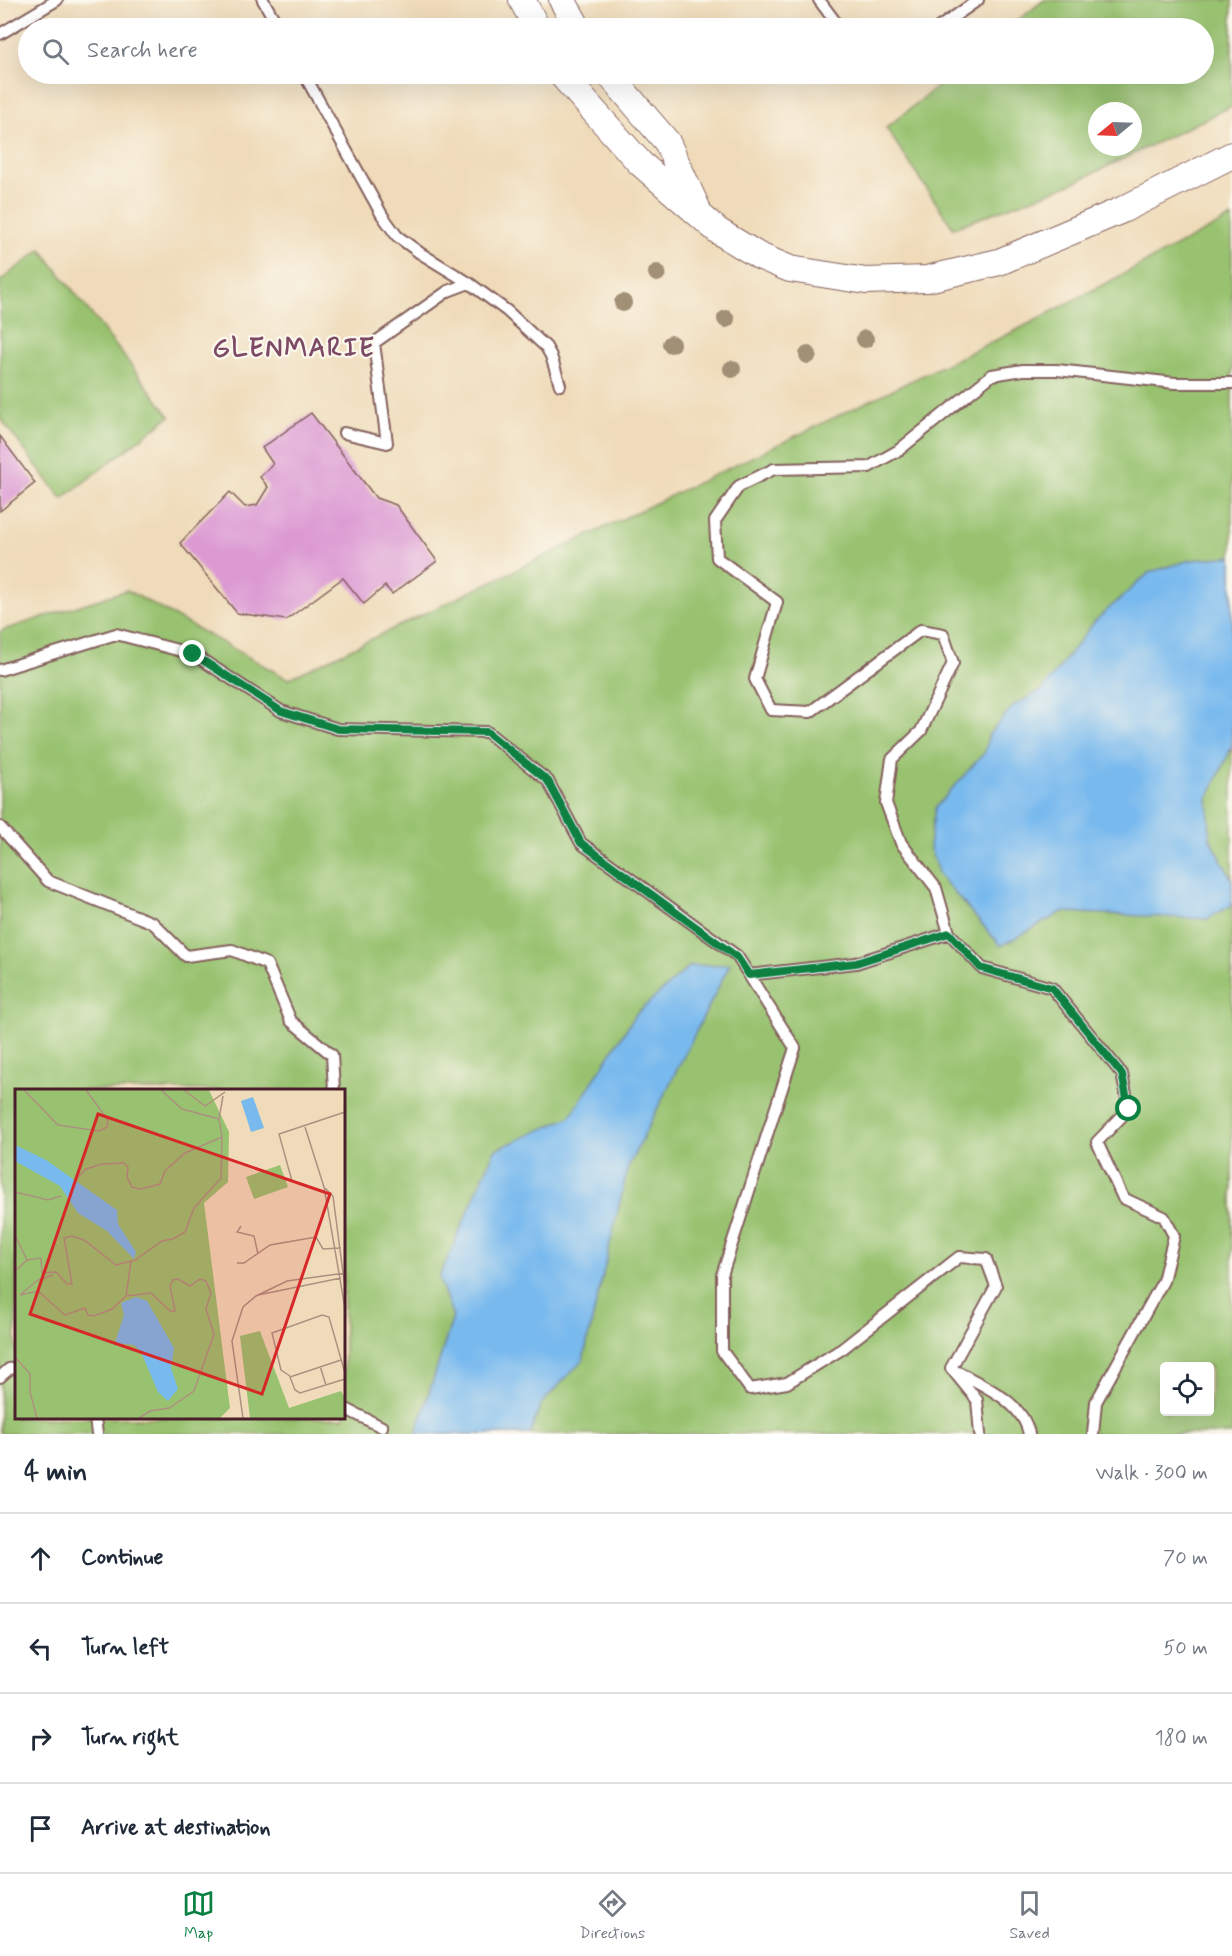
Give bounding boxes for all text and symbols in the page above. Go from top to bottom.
search box [18,18,1214,84]
icon: search [39,35,72,68]
text: Search here [87,37,198,65]
north arrow [1088,102,1142,156]
district label: GLENMARIE [212,332,376,366]
route end [179,640,205,666]
inset map [15,1089,345,1419]
route start [1115,1095,1141,1121]
map controls [1160,1362,1214,1416]
button: locate [1160,1362,1214,1416]
text: 4 min [24,1456,87,1490]
text: Walk · 300 m [1096,1460,1208,1487]
icon: ahead [24,1542,57,1575]
text: Continue [81,1544,163,1572]
text: 70 m [1163,1545,1208,1572]
icon: left [24,1632,57,1665]
text: Turn left [81,1634,169,1662]
text: 50 m [1163,1635,1208,1662]
icon: right [24,1722,57,1755]
text: Turn right [81,1724,179,1752]
text: 180 m [1155,1725,1208,1752]
icon: arrive [24,1812,57,1845]
text: Arrive at destination [81,1814,271,1842]
tab: Map [182,1887,215,1944]
tab: Directions [579,1887,645,1944]
tab: Saved [1009,1887,1050,1944]

